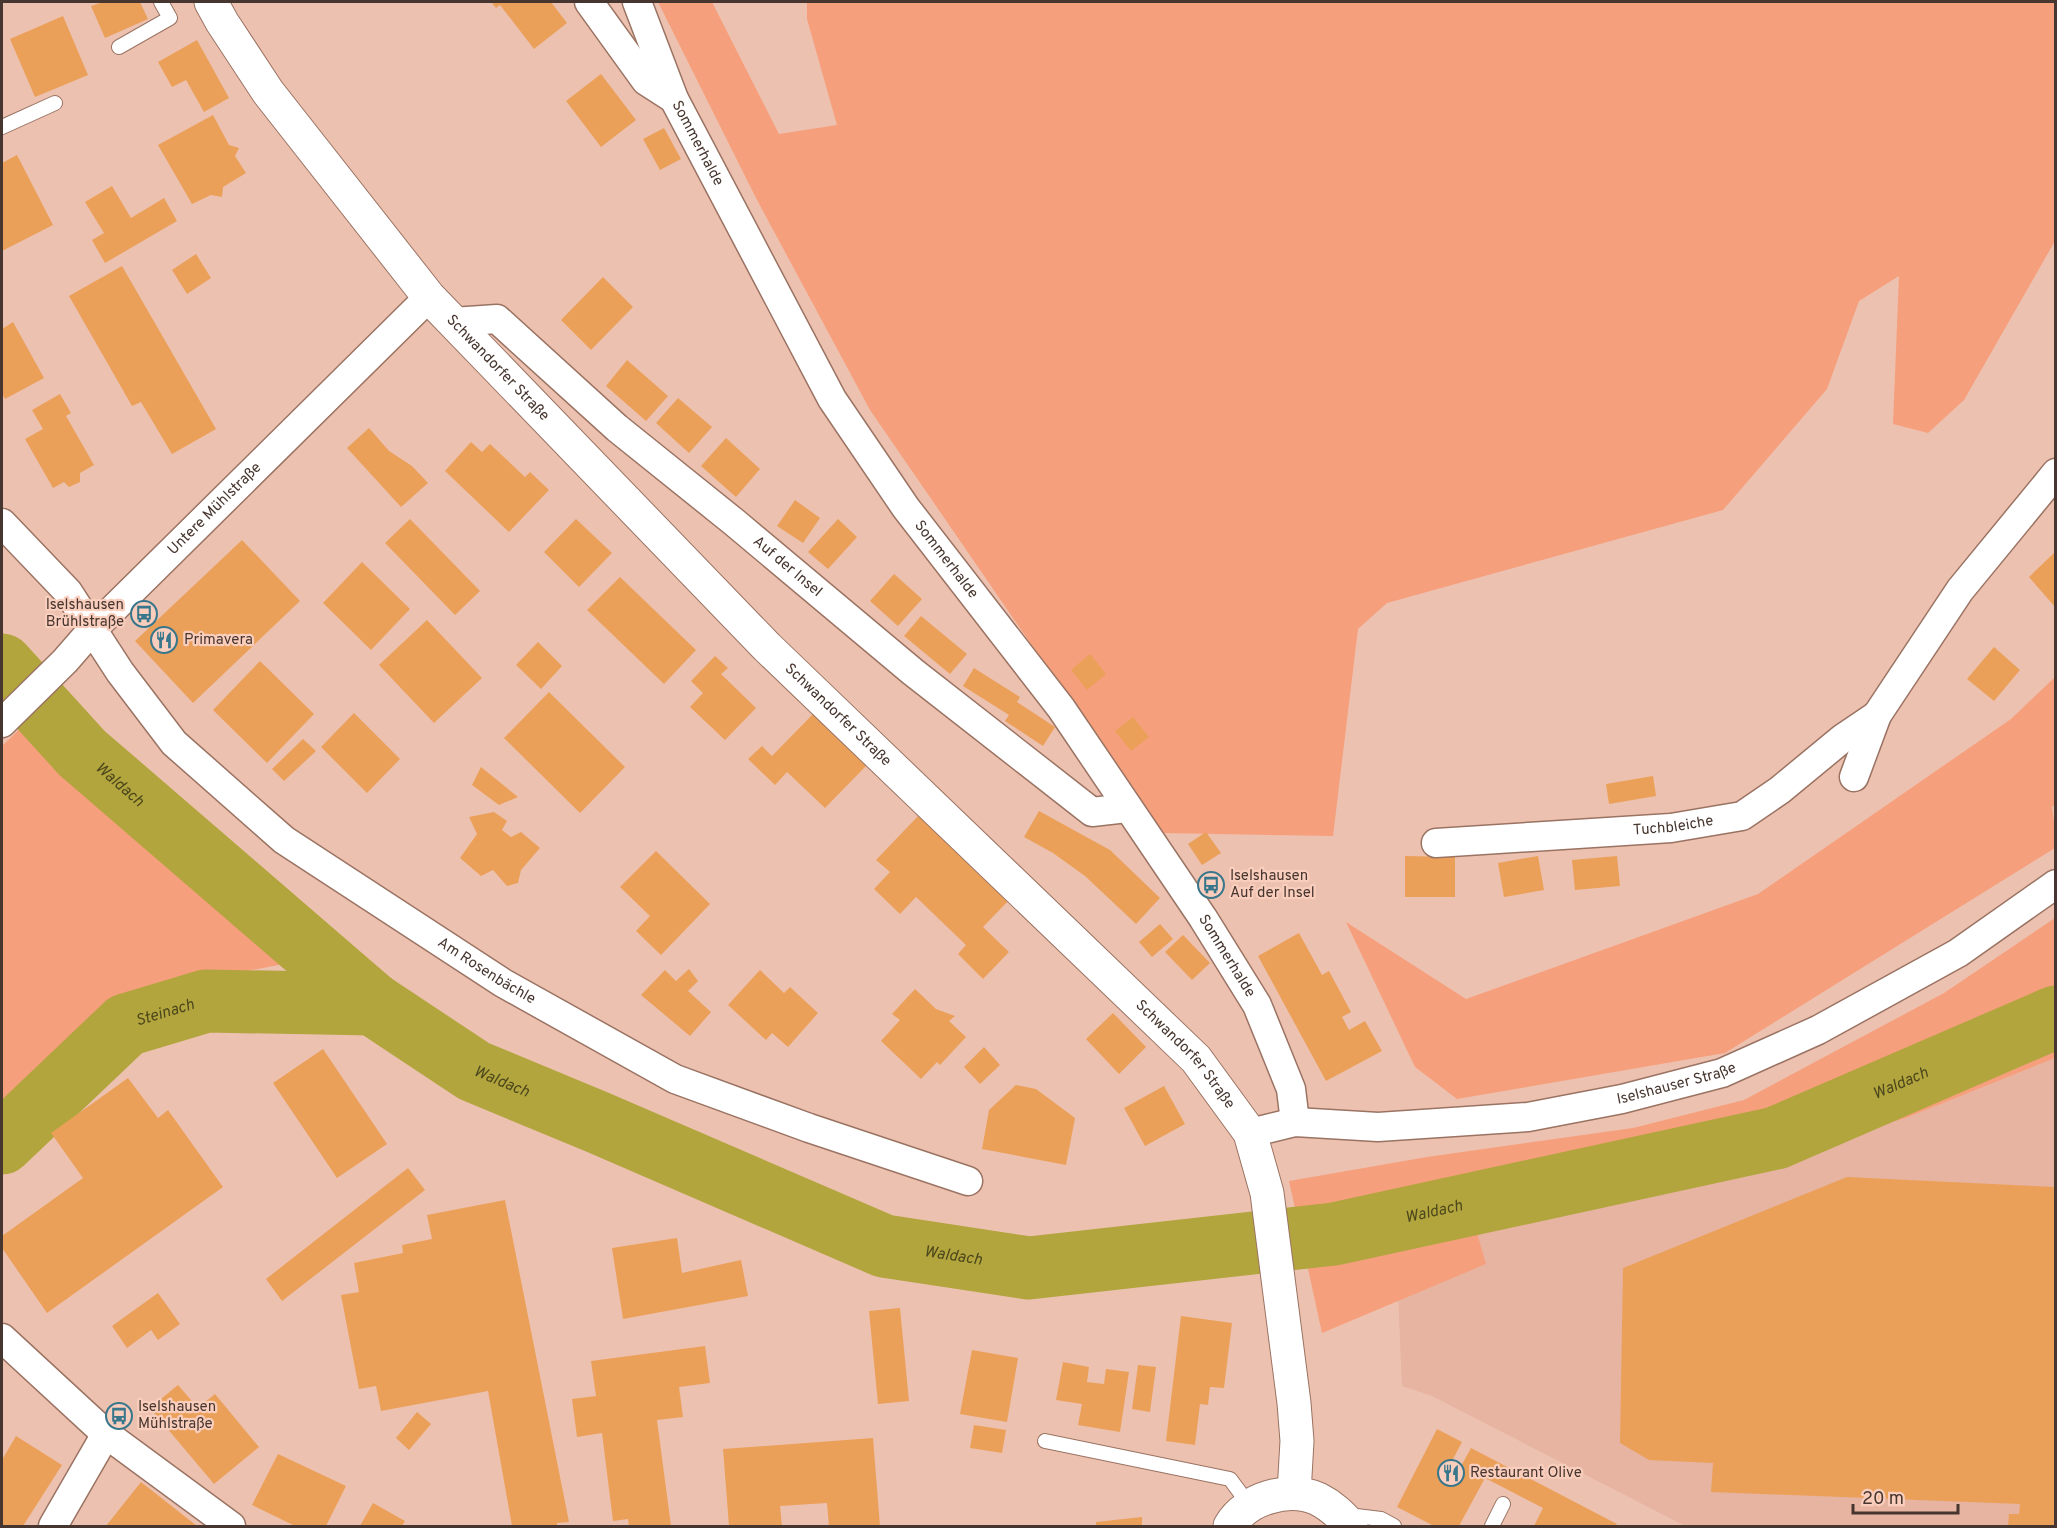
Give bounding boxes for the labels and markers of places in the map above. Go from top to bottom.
place label: Iselshausen Brühlstraße [46,596,124,632]
bus stop icon: Iselshausen Brühlstraße [129,599,159,629]
restaurant icon: Primavera [149,625,179,655]
place label: Primavera [184,631,253,650]
place label: Iselshausen Auf der Insel [1230,867,1315,903]
bus stop icon: Iselshausen Auf der Insel [1196,870,1226,900]
place label: Iselshausen Mühlstraße [138,1398,216,1434]
bus stop icon: Iselshausen Mühlstraße [104,1401,134,1431]
restaurant icon: Restaurant Olive [1436,1458,1466,1488]
place label: Restaurant Olive [1470,1464,1582,1483]

